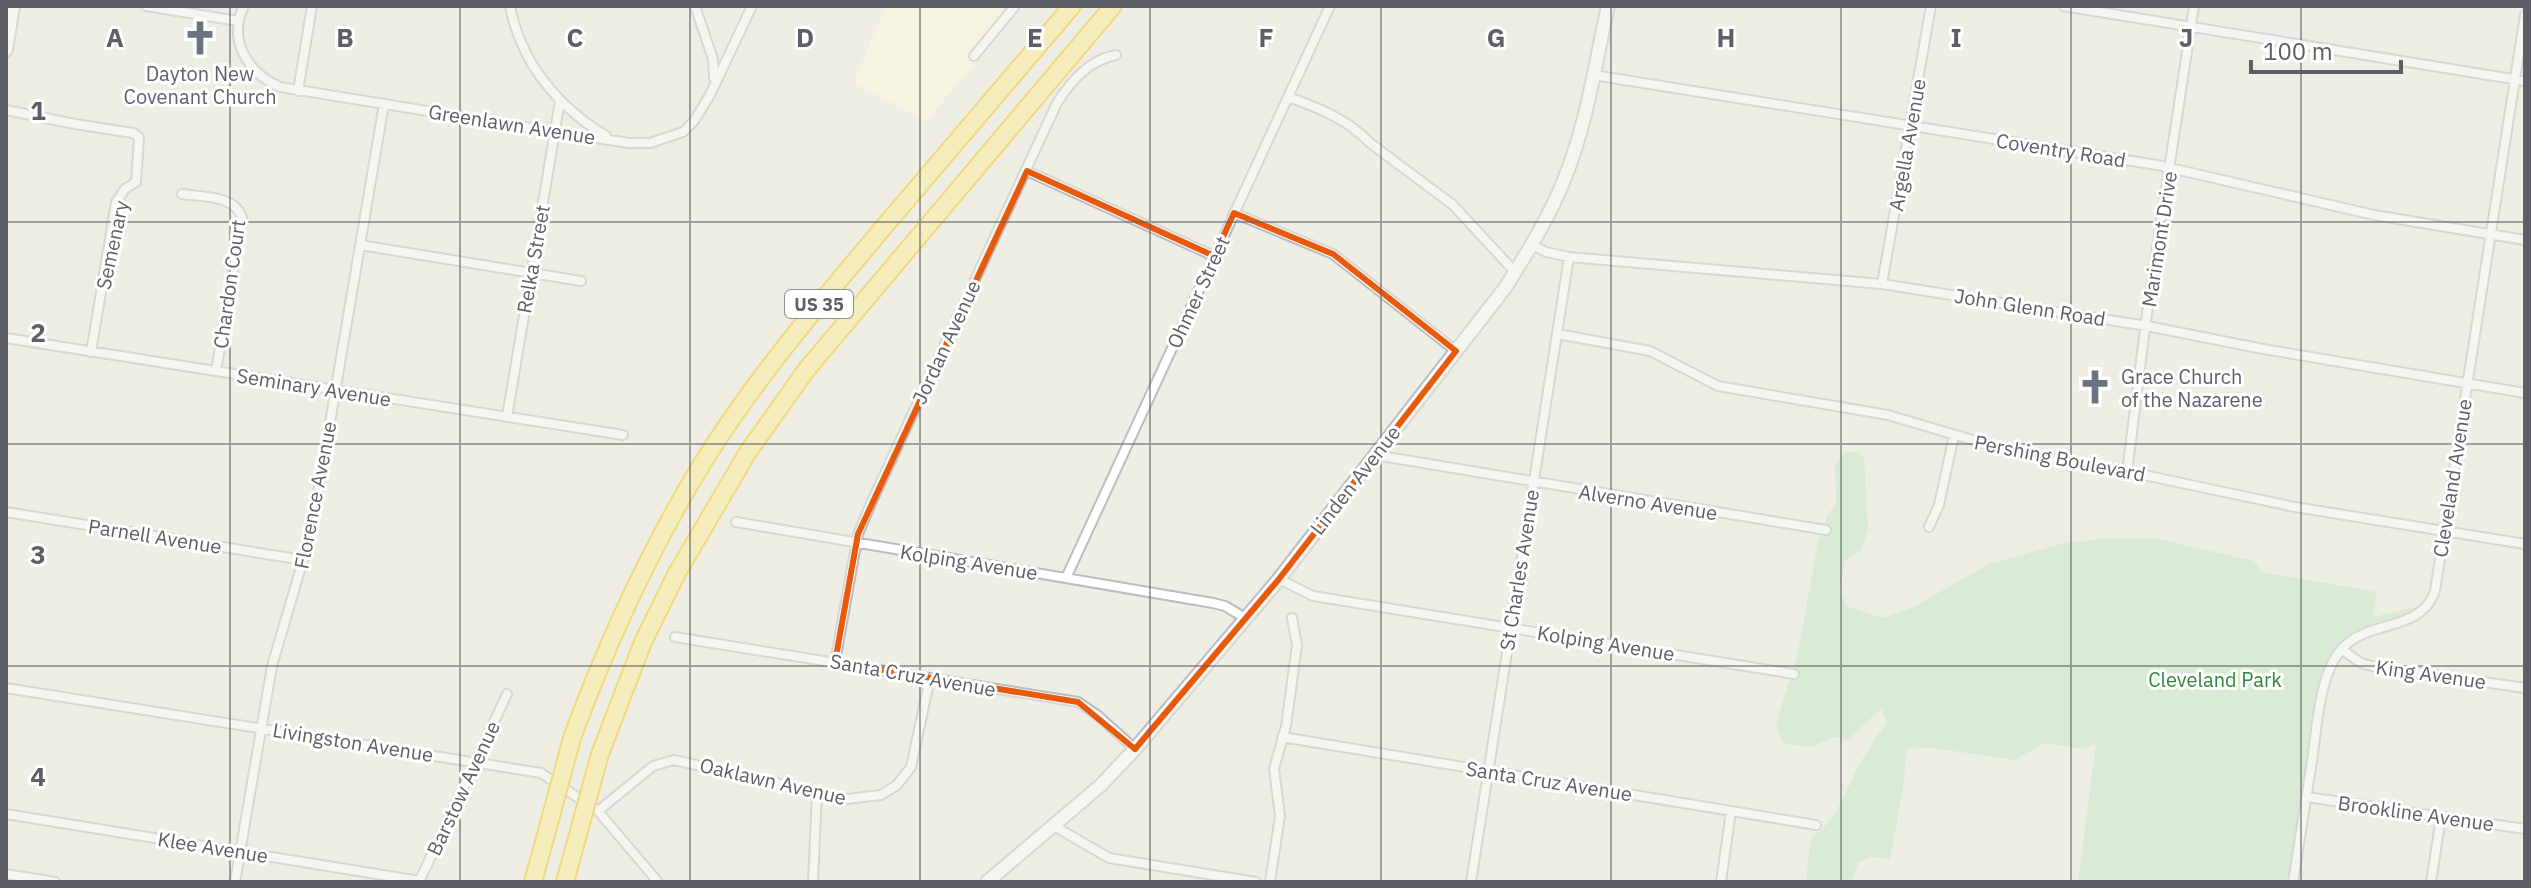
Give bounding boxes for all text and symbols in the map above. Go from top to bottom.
church icon: Dayton New Covenant Church [181,19,219,57]
text: A [106,20,124,54]
text: B [336,20,354,54]
text: C [567,20,584,54]
text: D [796,20,814,54]
text: E [1027,20,1043,54]
text: F [1258,20,1274,54]
text: G [1487,20,1505,54]
text: H [1717,20,1735,54]
text: I [1950,20,1962,54]
text: J [2179,20,2193,54]
scale bar [2251,24,2401,74]
text: 100 m [2263,35,2333,67]
place label: Dayton New Covenant Church [123,60,277,110]
street label: Argella Avenue [1882,77,1932,213]
text: 1 [30,93,46,127]
street label: Greenlawn Avenue [427,97,597,151]
street label: Coventry Road [1994,126,2128,174]
street label: Marimont Drive [2135,169,2183,309]
street label: Semenary [89,198,135,292]
street label: Relka Street [510,203,556,315]
street label: Chardon Court [207,218,251,350]
street label: Ohmer Street [1160,232,1236,352]
street label: Jordan Avenue [905,276,987,408]
street label: John Glenn Road [1953,282,2107,332]
road number: US 35 [785,290,853,318]
text: 2 [30,315,46,349]
street label: Seminary Avenue [235,361,393,413]
place label: Grace Church of the Nazarene [2121,363,2263,413]
church icon: Grace Church of the Nazarene [2076,368,2114,406]
street label: Cleveland Avenue [2426,397,2478,559]
street label: Florence Avenue [287,419,343,571]
street label: Linden Avenue [1304,420,1406,540]
street label: Pershing Boulevard [1972,428,2148,488]
street label: Alverno Avenue [1577,478,1719,526]
street label: St Charles Avenue [1493,487,1545,653]
street label: Parnell Avenue [86,512,224,560]
text: 3 [30,537,46,571]
street label: Kolping Avenue [898,538,1040,586]
street label: Kolping Avenue [1535,619,1677,667]
street label: Santa Cruz Avenue [828,647,998,703]
street label: King Avenue [2374,653,2488,695]
park label: Cleveland Park [2148,666,2282,693]
street label: Livingston Avenue [271,716,435,768]
street label: Barstow Avenue [420,716,506,860]
street label: Oaklawn Avenue [697,751,849,811]
street label: Santa Cruz Avenue [1464,755,1634,807]
text: 4 [30,759,46,793]
street label: Brookline Avenue [2336,789,2496,837]
street label: Klee Avenue [156,825,270,869]

